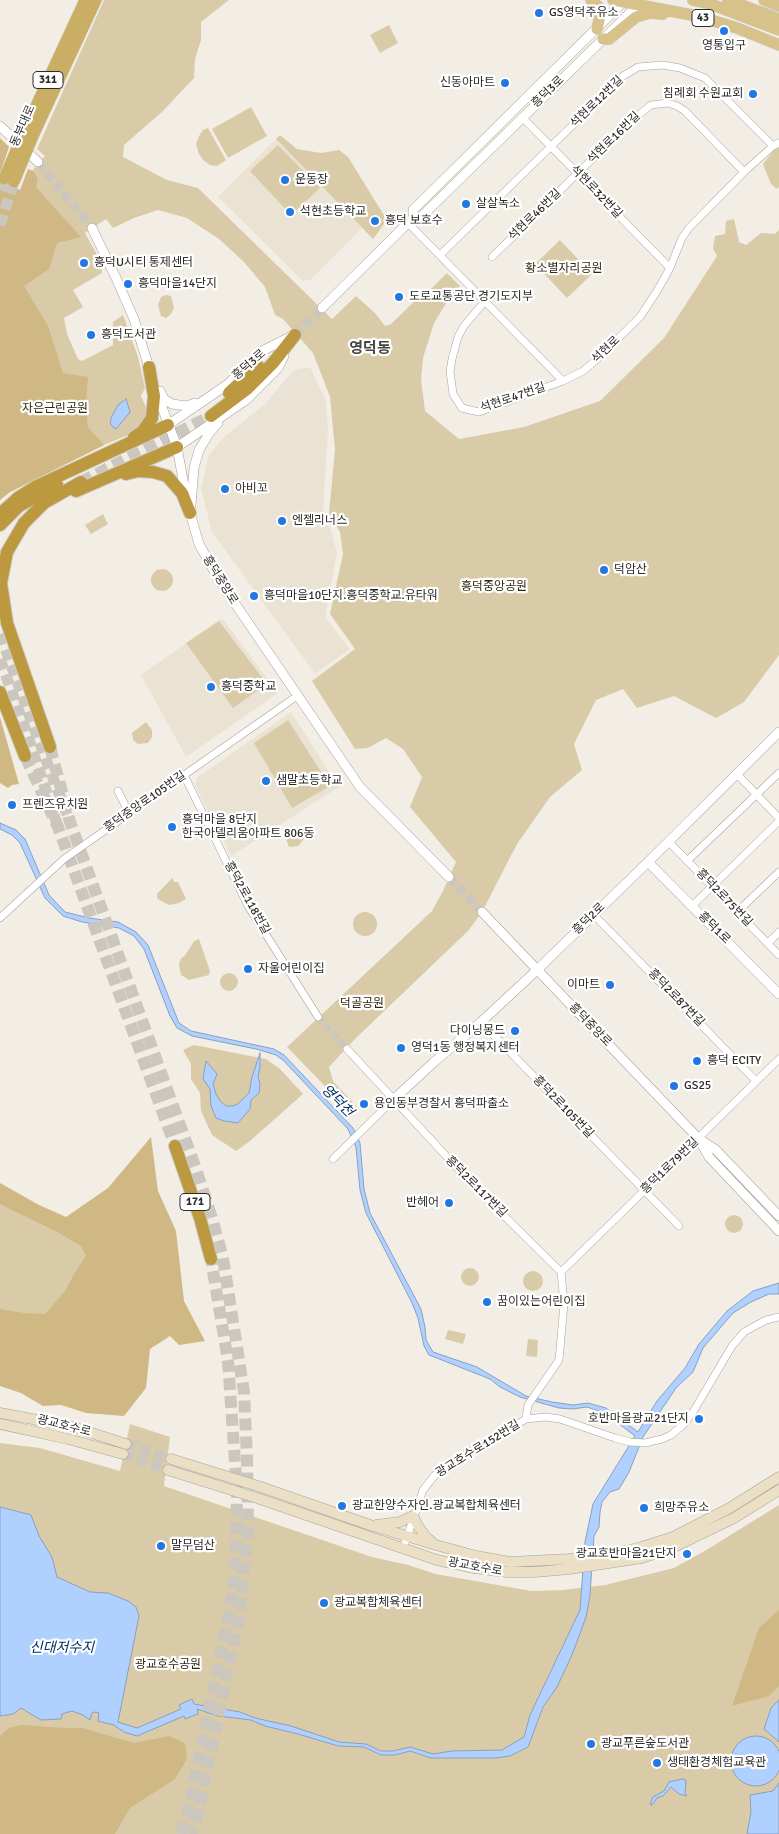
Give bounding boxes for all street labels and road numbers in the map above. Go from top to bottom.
road number: 43 [692,10,714,27]
road number: 311 [33,72,63,88]
street label: 흥덕3로 [529,73,567,111]
street label: 석현로12번길 [567,73,627,131]
street label: 동부대로 [7,103,39,149]
street label: 석현로16번길 [584,109,644,167]
street label: 석현로32번길 [567,162,625,222]
street label: 석현로46번길 [505,186,565,244]
street label: 석현로 [589,333,623,367]
street label: 흥덕3로 [229,347,269,383]
street label: 석현로47번길 [478,380,548,416]
street label: 흥덕중앙로 [199,553,241,607]
street label: 흥덕중앙로105번길 [101,768,189,836]
street label: 흥덕2로118번길 [221,859,273,937]
street label: 흥덕2로75번길 [693,866,755,930]
street label: 흥덕2로 [570,900,608,938]
street label: 흥덕1로 [695,909,733,947]
street label: 흥덕2로87번길 [645,966,707,1030]
street label: 흥덕중앙로 [566,1000,614,1050]
street label: 흥덕2로105번길 [530,1073,596,1141]
street label: 흥덕1로79번길 [638,1135,702,1197]
street label: 흥덕2로117번길 [442,1153,510,1221]
road number: 171 [180,1194,210,1210]
street label: 광교호수로 [35,1412,93,1440]
street label: 광교호수로152번길 [433,1417,523,1481]
street label: 광교호수로 [447,1555,503,1579]

